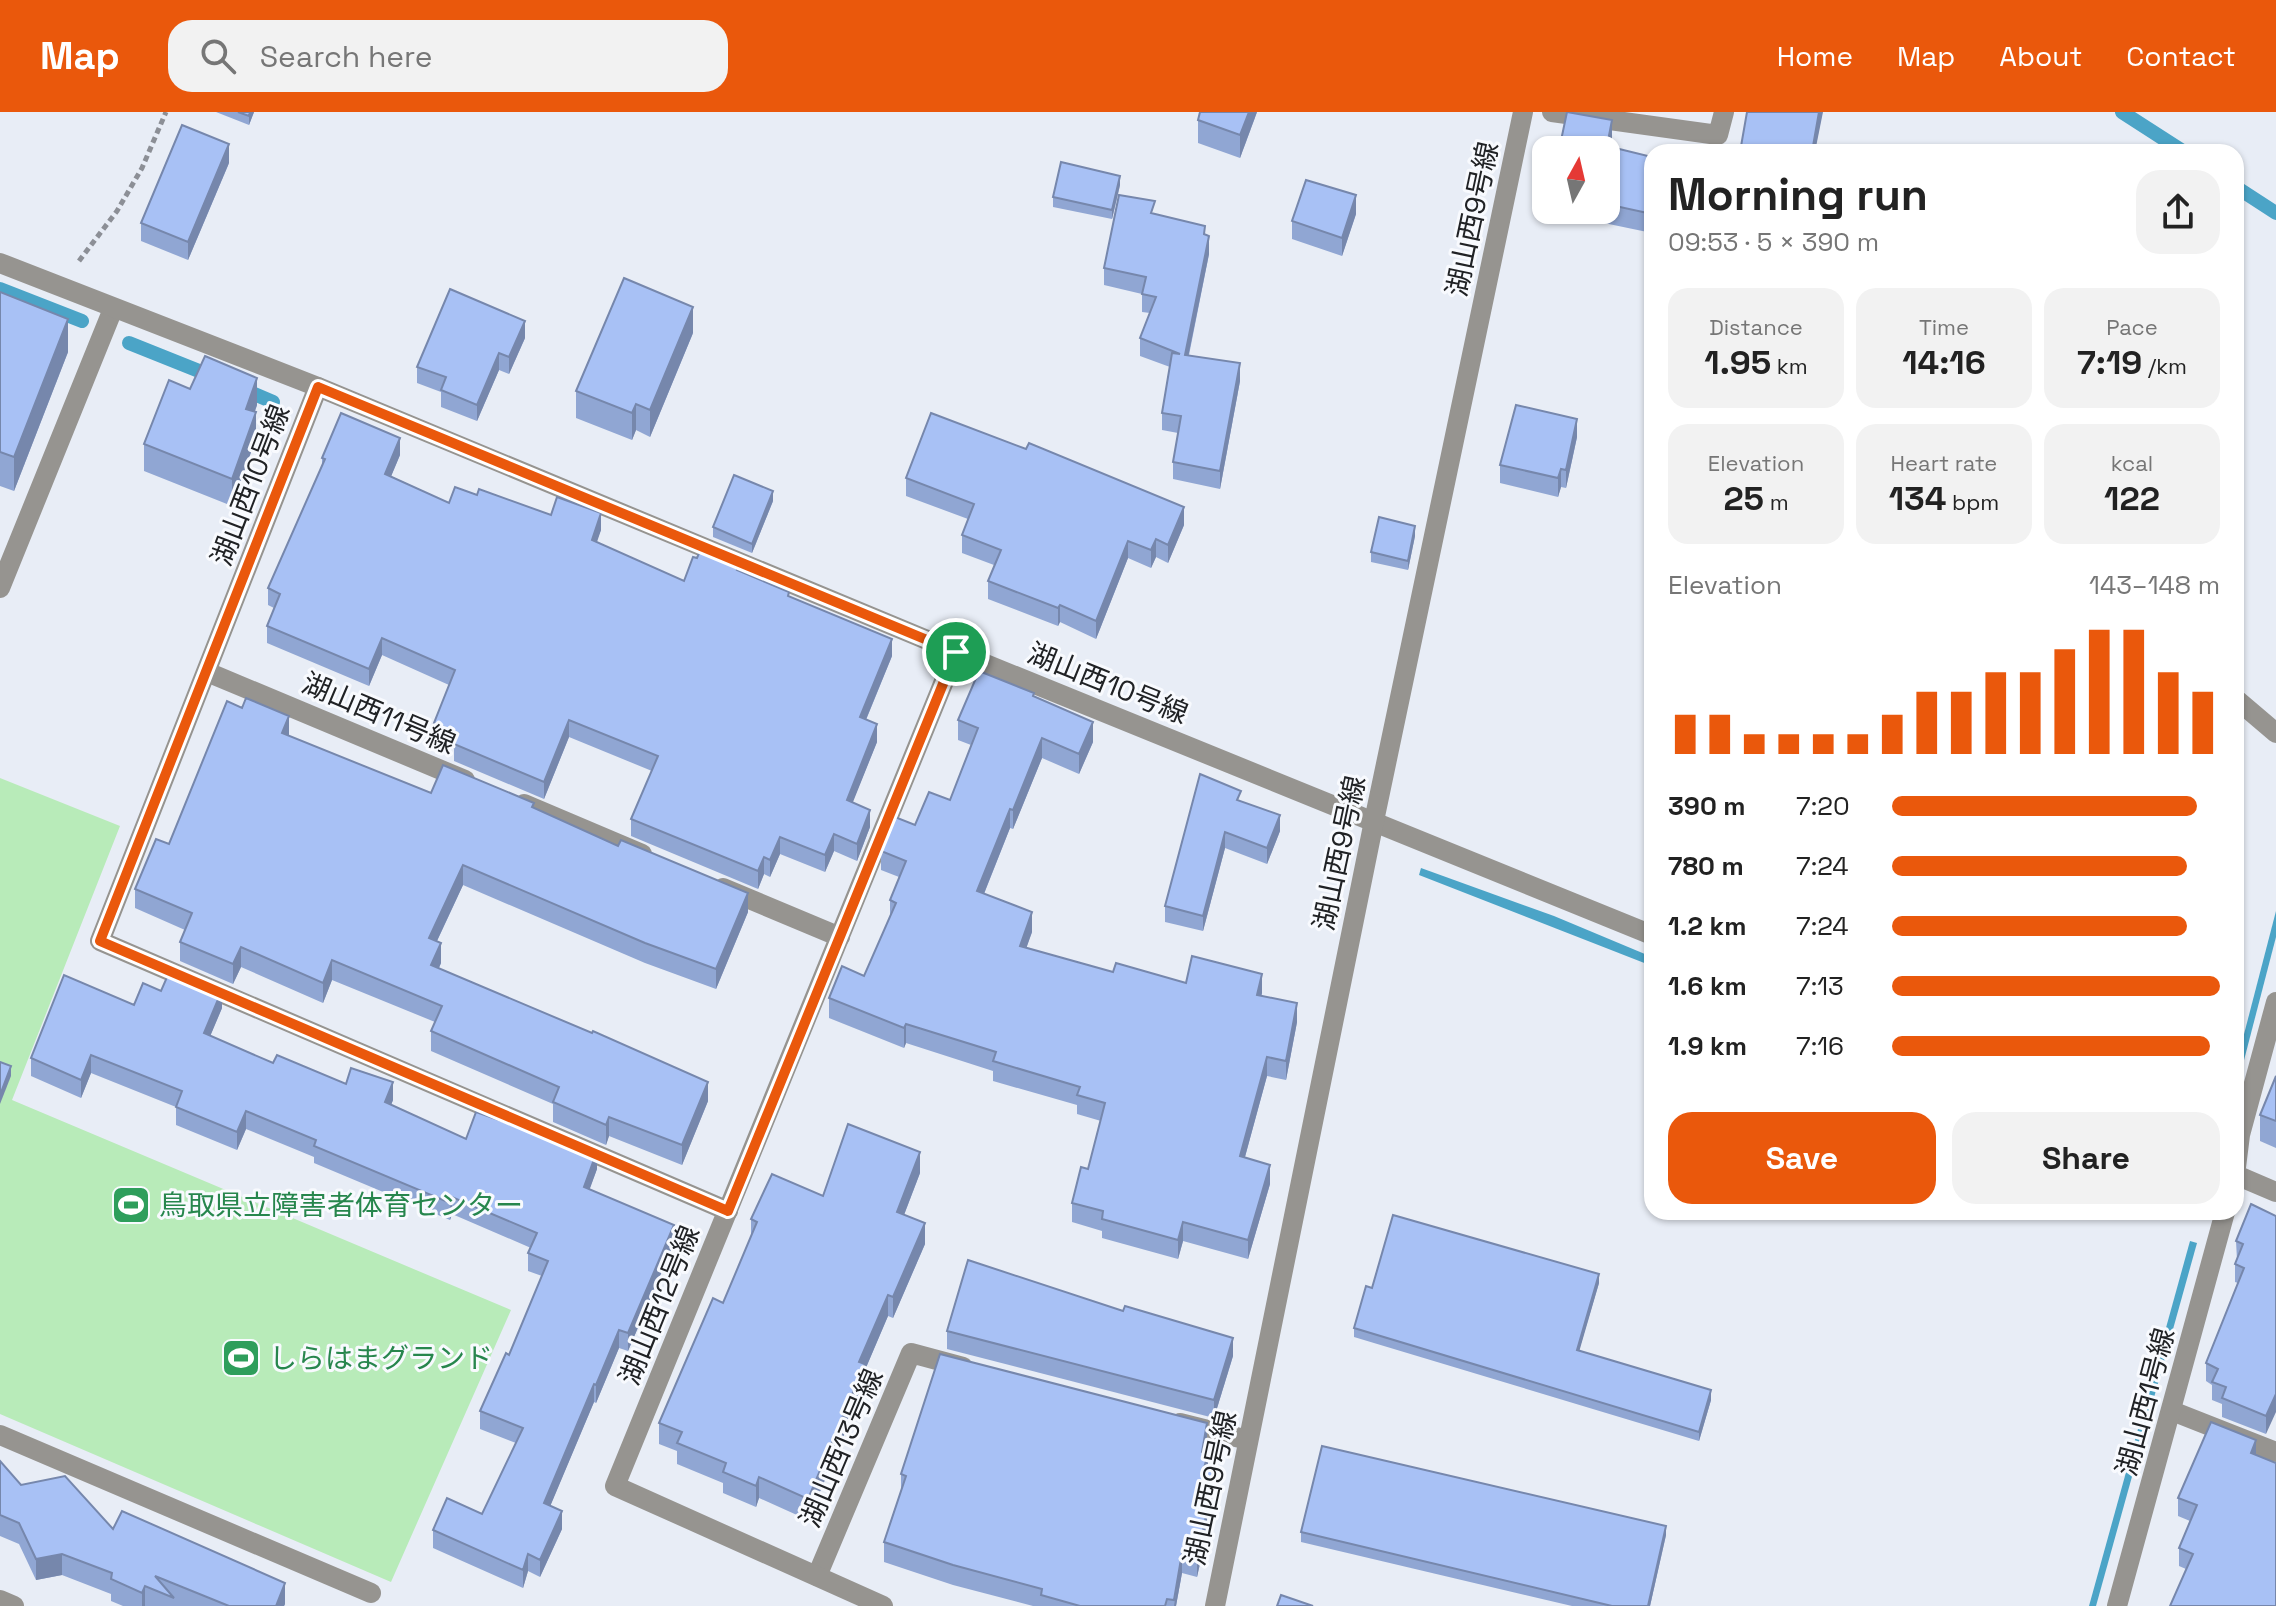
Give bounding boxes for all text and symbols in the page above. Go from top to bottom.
search box [168,20,728,92]
text: Map [40,32,120,80]
icon: search [196,34,240,78]
text: Search here [260,37,433,76]
text: Home [1777,38,1853,74]
text: Map [1897,38,1955,74]
text: About [1999,38,2082,74]
text: Contact [2126,38,2236,74]
north arrow [1532,136,1620,224]
map controls [1532,136,1620,224]
street label: 湖山西9号線 [1438,138,1506,300]
text: Morning run [1668,167,1928,223]
button: share [2136,170,2220,254]
text: 09:53 · 5 × 390 m [1668,225,1879,259]
text: Distance [1709,313,1803,341]
text: Time [1919,313,1969,341]
text: Pace [2106,313,2158,341]
text: 1.95 [1704,341,1771,384]
text: 14:16 [1902,341,1986,384]
text: 7:19 [2077,341,2142,384]
text: km [1771,352,1808,380]
text: /km [2142,352,2187,380]
street label: 湖山西10号線 [203,399,297,571]
text: Elevation [1708,449,1804,477]
text: Heart rate [1891,449,1997,477]
text: kcal [2111,449,2153,477]
text: 25 [1723,477,1764,520]
text: 134 [1889,477,1946,520]
text: 122 [2104,477,2160,520]
text: m [1764,488,1789,516]
text: bpm [1946,488,1999,516]
text: Elevation [1668,568,1782,602]
text: 143–148 m [2089,568,2220,602]
pin [922,618,990,686]
icon: arrive [934,630,978,674]
street label: 湖山西10号線 [1023,635,1193,731]
street label: 湖山西11号線 [297,665,461,761]
street label: 湖山西9号線 [1305,772,1373,934]
text: 390 m [1668,789,1746,823]
text: 7:20 [1796,789,1850,823]
text: 780 m [1668,849,1744,883]
text: 7:24 [1796,849,1848,883]
text: 1.2 km [1668,909,1746,943]
text: 7:24 [1796,909,1848,943]
text: 1.6 km [1668,969,1747,1003]
text: 7:13 [1796,969,1844,1003]
text: 1.9 km [1668,1029,1747,1063]
text: 7:16 [1796,1029,1844,1063]
button: Save [1668,1112,1936,1204]
button: Share [1952,1112,2220,1204]
sports icon: 鳥取県立障害者体育センター [110,1184,152,1226]
place label: 鳥取県立障害者体育センター [159,1187,523,1223]
street label: 湖山西12号線 [611,1220,707,1390]
street label: 湖山西1号線 [2108,1324,2182,1480]
sports icon: しらはまグランド [220,1337,262,1379]
place label: しらはまグランド [269,1340,493,1376]
street label: 湖山西13号線 [791,1363,891,1533]
street label: 湖山西9号線 [1176,1407,1244,1569]

